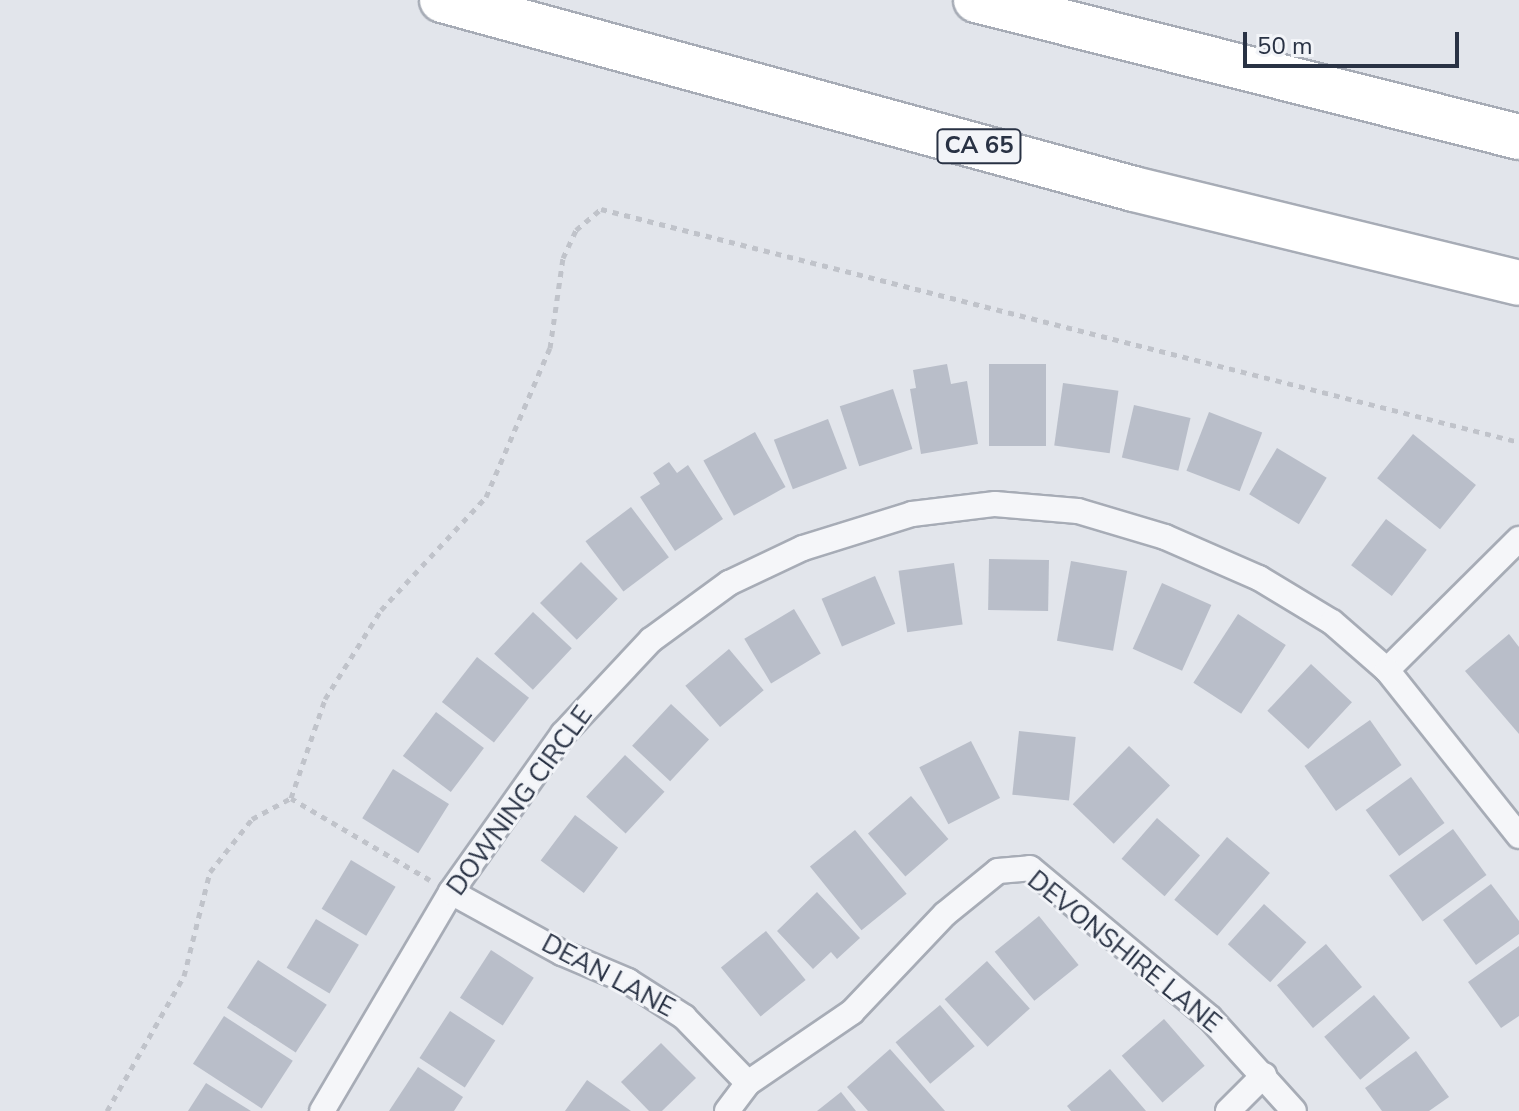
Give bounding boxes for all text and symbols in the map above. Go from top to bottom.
scale bar [1247,16,1463,66]
text: 50 m [1257,30,1313,62]
road number: CA 65 [935,126,1023,166]
street label: DOWNING CIRCLE [441,700,599,902]
street label: DEVONSHIRE LANE [1021,864,1227,1040]
street label: DEAN LANE [536,928,680,1024]

